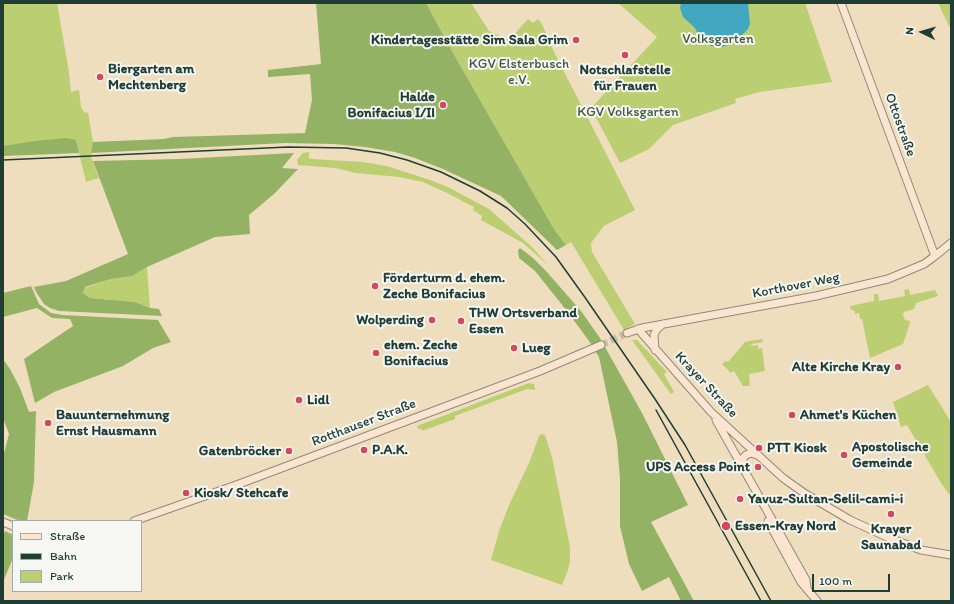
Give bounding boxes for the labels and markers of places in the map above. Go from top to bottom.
place label: Kindertagesstätte Sim Sala Grim [371,32,568,48]
marker: Kindertagesstätte Sim Sala Grim [571,35,581,45]
marker: Notschlafstelle für Frauen [620,50,630,60]
place label: Biergarten am Mechtenberg [108,61,194,94]
place label: Notschlafstelle für Frauen [579,62,671,94]
marker: Biergarten am Mechtenberg [95,72,105,82]
place label: Halde Bonifacius I/II [348,89,435,122]
marker: Halde Bonifacius I/II [438,100,448,110]
place label: Förderturm d. ehem. Zeche Bonifacius [383,270,505,302]
marker: Förderturm d. ehem. Zeche Bonifacius [370,281,380,291]
place label: THW Ortsverband Essen [469,305,577,338]
place label: Wolperding [356,312,424,328]
marker: Wolperding [427,315,437,325]
marker: THW Ortsverband Essen [456,316,466,326]
place label: ehem. Zeche Bonifacius [384,337,458,370]
place label: Lueg [522,340,551,356]
marker: Lueg [509,343,519,353]
marker: ehem. Zeche Bonifacius [371,348,381,358]
place label: Alte Kirche Kray [792,359,890,375]
marker: Alte Kirche Kray [893,362,903,372]
place label: Lidl [307,392,329,408]
marker: Lidl [294,395,304,405]
place label: Bauunternehmung Ernst Hausmann [56,407,169,440]
place label: Ahmet's Küchen [800,407,897,423]
marker: Ahmet's Küchen [787,410,797,420]
marker: Bauunternehmung Ernst Hausmann [43,418,53,428]
place label: Apostolische Gemeinde [852,439,929,472]
place label: PTT Kiosk [767,440,827,456]
place label: P.A.K. [372,442,408,458]
place label: Gatenbröcker [199,443,281,459]
marker: PTT Kiosk [754,443,764,453]
marker: P.A.K. [359,445,369,455]
marker: Gatenbröcker [284,446,294,456]
marker: Apostolische Gemeinde [839,450,849,460]
place label: UPS Access Point [646,459,750,475]
marker: UPS Access Point [753,462,763,472]
place label: Kiosk/ Stehcafe [194,485,289,501]
marker: Kiosk/ Stehcafe [181,488,191,498]
place label: Yavuz-Sultan-Selil-cami-i [748,491,903,507]
marker: Yavuz-Sultan-Selil-cami-i [735,494,745,504]
marker: Krayer Saunabad [886,509,896,519]
place label: Essen-Kray Nord [735,518,836,534]
marker: Essen-Kray Nord [720,520,732,532]
place label: Krayer Saunabad [861,521,921,554]

